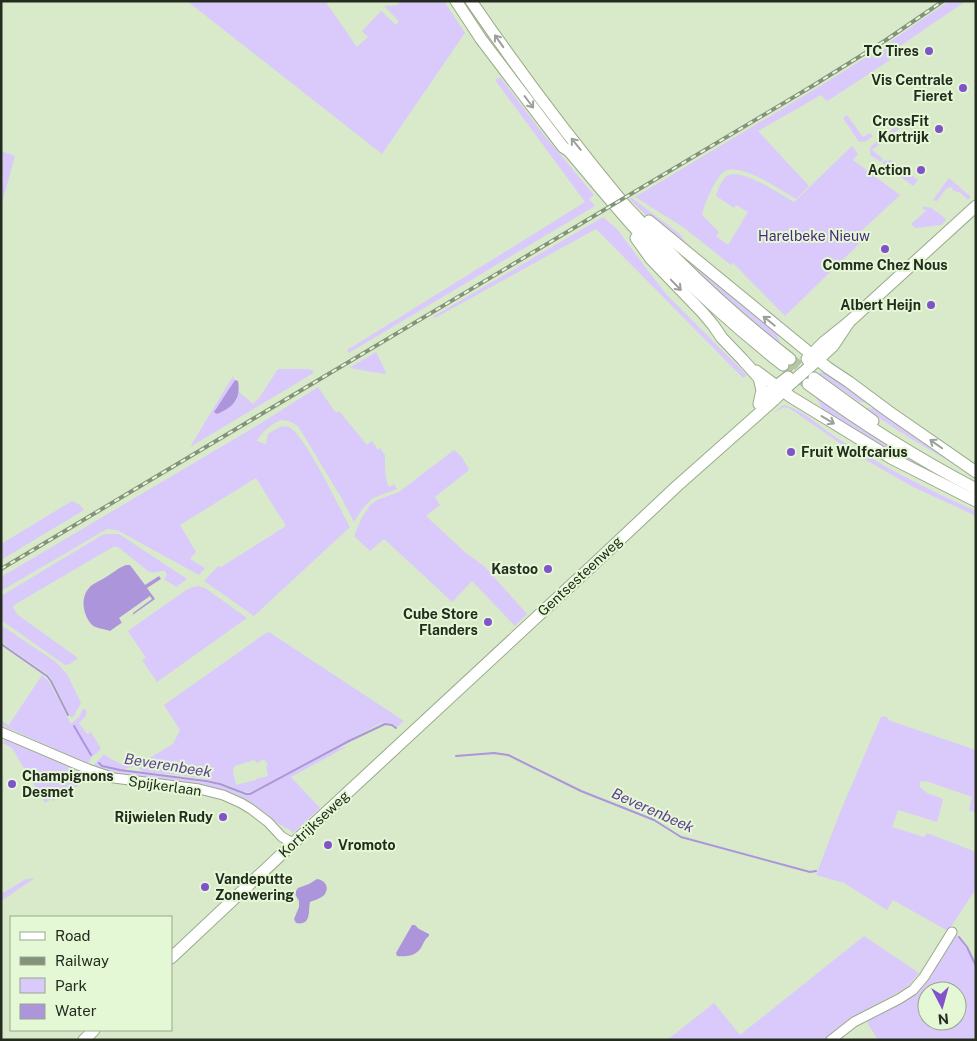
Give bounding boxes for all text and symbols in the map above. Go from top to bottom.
one-way arrow [493,35,504,48]
place label: TC Tires [864,43,919,59]
marker: TC Tires [923,45,935,57]
place label: Vis Centrale Fieret [871,72,953,104]
marker: Vis Centrale Fieret [957,82,969,94]
one-way arrow [524,95,534,109]
place label: CrossFit Kortrijk [872,113,929,145]
marker: CrossFit Kortrijk [933,123,945,135]
one-way arrow [570,137,581,150]
place label: Action [868,162,911,178]
marker: Action [915,164,927,176]
park label: Harelbeke Nieuw [758,228,870,244]
marker: Comme Chez Nous [879,243,891,255]
place label: Comme Chez Nous [822,257,948,273]
one-way arrow [670,278,682,291]
place label: Albert Heijn [840,297,921,313]
marker: Albert Heijn [925,299,937,311]
one-way arrow [763,315,776,326]
one-way arrow [821,415,835,425]
one-way arrow [929,439,943,449]
place label: Fruit Wolfcarius [801,444,908,460]
marker: Fruit Wolfcarius [785,446,797,458]
street label: Gentsesteenweg [534,533,626,619]
place label: Kastoo [491,561,538,577]
marker: Kastoo [542,563,554,575]
place label: Cube Store Flanders [403,606,478,638]
marker: Cube Store Flanders [482,616,494,628]
water label: Beverenbeek [123,750,214,780]
place label: Champignons Desmet [22,768,114,800]
street label: Spijkerlaan [127,773,203,799]
marker: Champignons Desmet [6,778,18,790]
water label: Beverenbeek [609,784,698,836]
street label: Kortrijkseweg [275,787,353,861]
place label: Rijwielen Rudy [115,809,213,825]
marker: Rijwielen Rudy [217,811,229,823]
place label: Vromoto [338,837,395,853]
marker: Vromoto [322,839,334,851]
place label: Vandeputte Zonewering [215,871,294,903]
marker: Vandeputte Zonewering [199,881,211,893]
legend [10,916,172,1031]
text: Road [55,927,91,944]
text: Railway [55,952,109,969]
text: Park [55,977,87,994]
north arrow [917,981,967,1031]
text: Water [55,1002,97,1019]
text: N [937,1010,950,1027]

